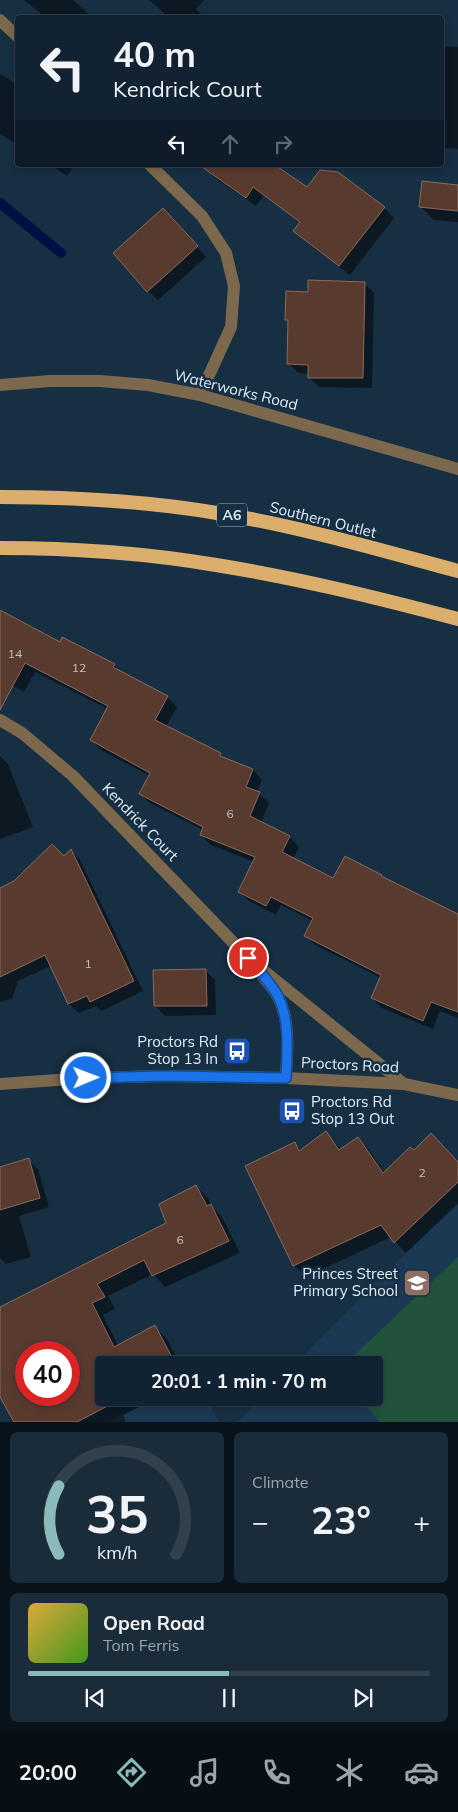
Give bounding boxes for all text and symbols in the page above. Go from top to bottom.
text: 40 m [113,32,196,76]
icon: left [30,35,95,100]
text: Kendrick Court [113,75,262,103]
icon: left [163,130,191,158]
icon: ahead [216,130,244,158]
icon: right [269,130,297,158]
street label: Waterworks Road [172,365,300,414]
street label: Southern Outlet [268,497,378,542]
road number: A6 [217,504,247,526]
house number: 14 [8,646,22,661]
house number: 12 [72,660,86,675]
street label: Kendrick Court [98,779,182,865]
house number: 6 [226,806,234,821]
pin [227,937,269,979]
icon: arrive [234,944,262,972]
house number: 1 [84,956,92,971]
place label: Proctors Rd Stop 13 In [137,1032,218,1068]
bus stop icon: Proctors Rd Stop 13 In [222,1036,252,1066]
position arrow [59,1051,111,1103]
street label: Proctors Road [300,1052,400,1077]
place label: Proctors Rd Stop 13 Out [311,1092,394,1128]
bus stop icon: Proctors Rd Stop 13 Out [277,1096,307,1126]
house number: 2 [418,1165,426,1180]
house number: 6 [176,1232,184,1247]
place label: Princes Street Primary School [293,1264,398,1300]
school or university icon: Princes Street Primary School [402,1268,432,1298]
speed limit sign: 40 [15,1341,80,1406]
text: 20:01 · 1 min · 70 m [151,1369,327,1393]
text: Climate [252,1472,308,1492]
text: 35 [86,1481,148,1546]
text: 23° [311,1496,371,1544]
text: − [252,1504,269,1539]
text: + [413,1504,430,1539]
text: km/h [97,1541,137,1563]
text: Open Road [103,1611,205,1635]
text: Tom Ferris [103,1635,180,1655]
icon: previous [81,1684,109,1712]
icon: pause [215,1684,243,1712]
icon: next [349,1684,377,1712]
icon: directions [114,1755,149,1790]
icon: music [187,1755,222,1790]
icon: phone [259,1755,294,1790]
icon: climate [332,1755,367,1790]
icon: car [404,1755,439,1790]
text: 20:00 [19,1758,77,1786]

